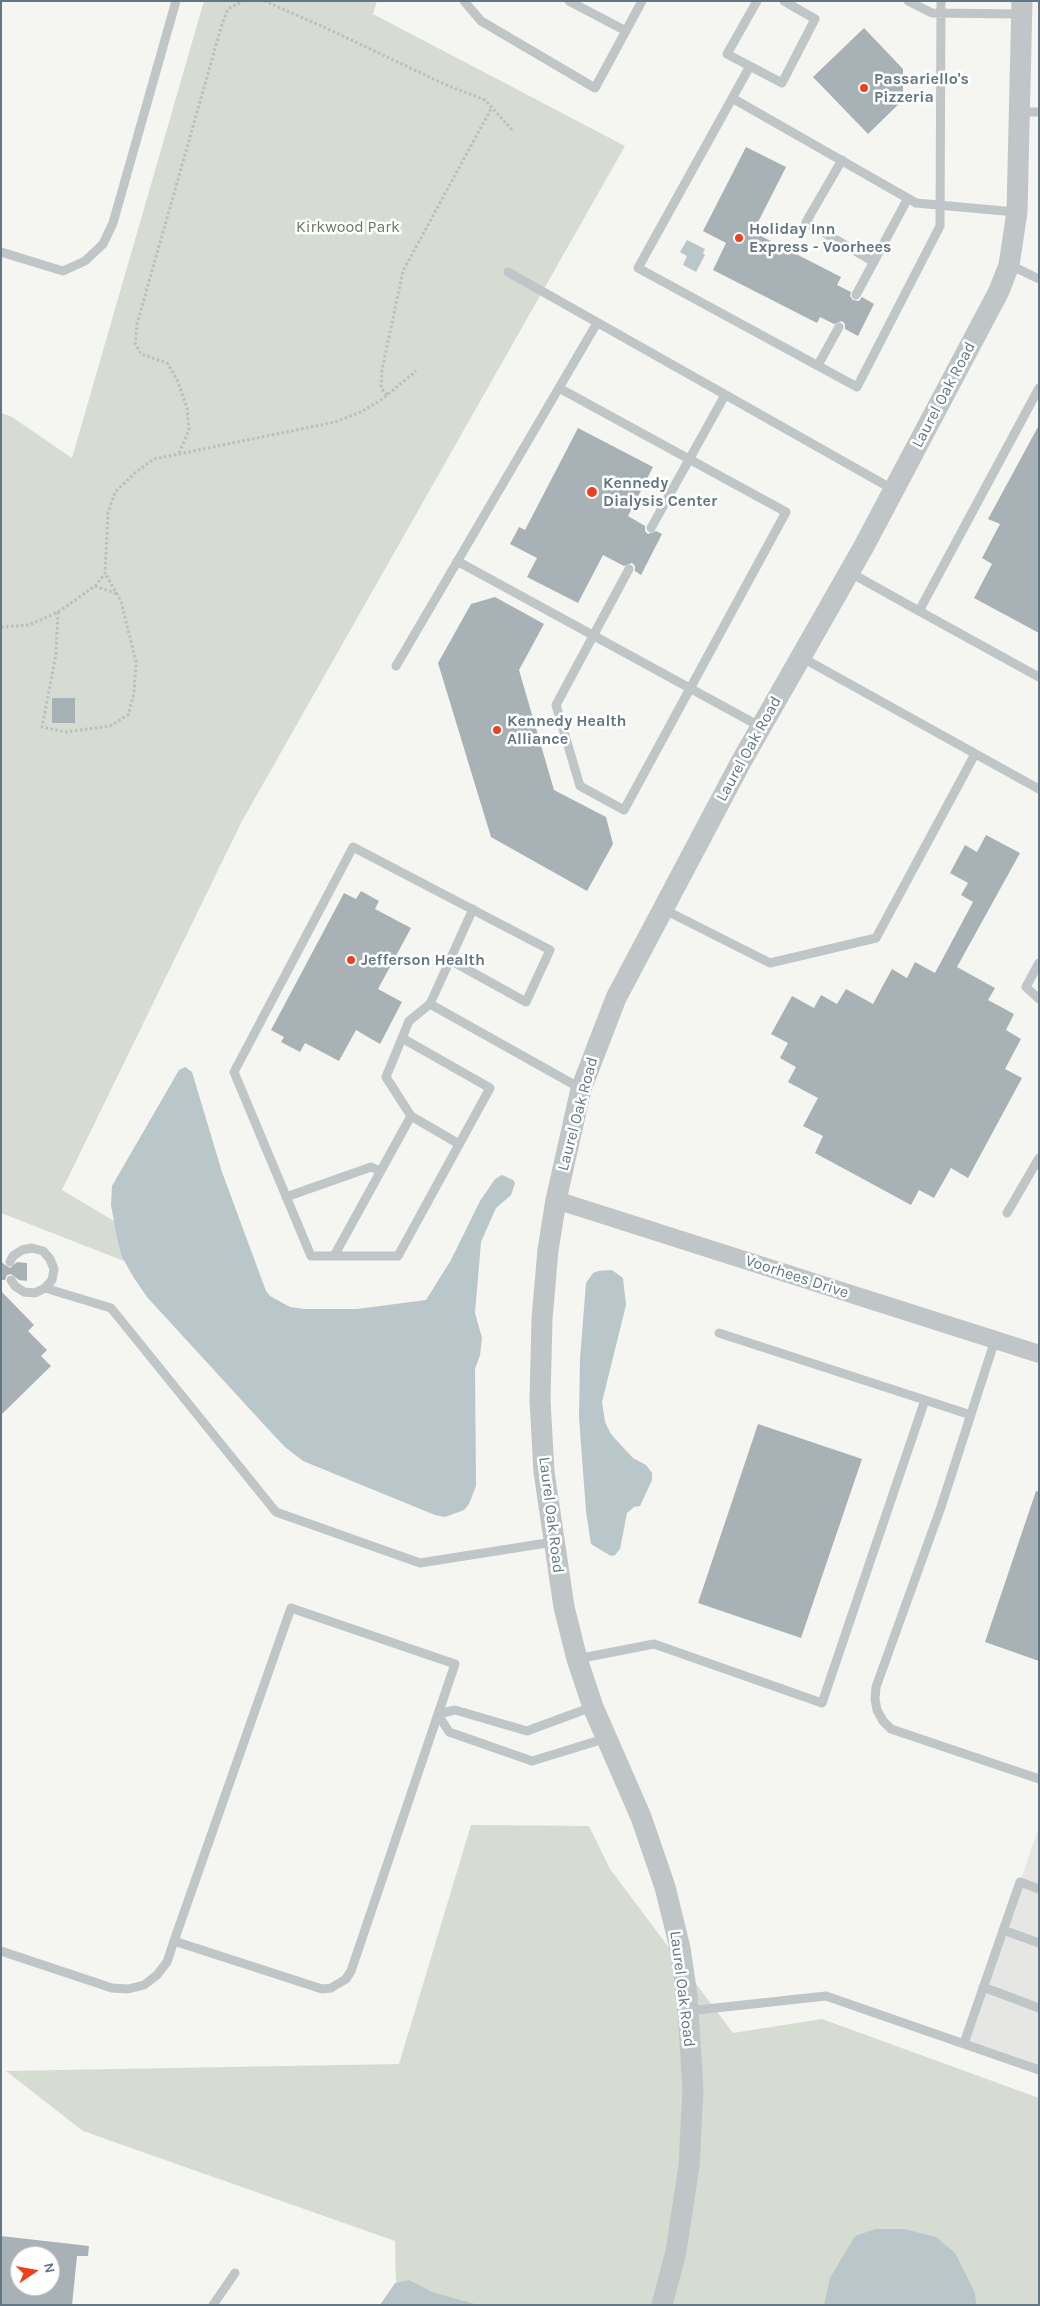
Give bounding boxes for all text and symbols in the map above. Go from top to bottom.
place label: Passariello's Pizzeria [874,69,969,107]
marker: Passariello's Pizzeria [858,82,870,94]
park label: Kirkwood Park [296,217,400,237]
place label: Holiday Inn Express - Voorhees [749,219,891,257]
marker: Holiday Inn Express - Voorhees [733,232,745,244]
street label: Laurel Oak Road [908,339,980,451]
place label: Kennedy Dialysis Center [603,473,717,511]
marker: Kennedy Dialysis Center [585,485,599,499]
street label: Laurel Oak Road [712,693,786,805]
place label: Kennedy Health Alliance [507,711,627,749]
marker: Kennedy Health Alliance [491,724,503,736]
place label: Jefferson Health [361,950,485,970]
marker: Jefferson Health [345,954,357,966]
street label: Laurel Oak Road [554,1055,602,1173]
street label: Voorhees Drive [743,1251,851,1303]
street label: Laurel Oak Road [534,1456,568,1574]
street label: Laurel Oak Road [665,1930,699,2048]
north arrow [10,2246,60,2296]
text: N [40,2261,59,2275]

